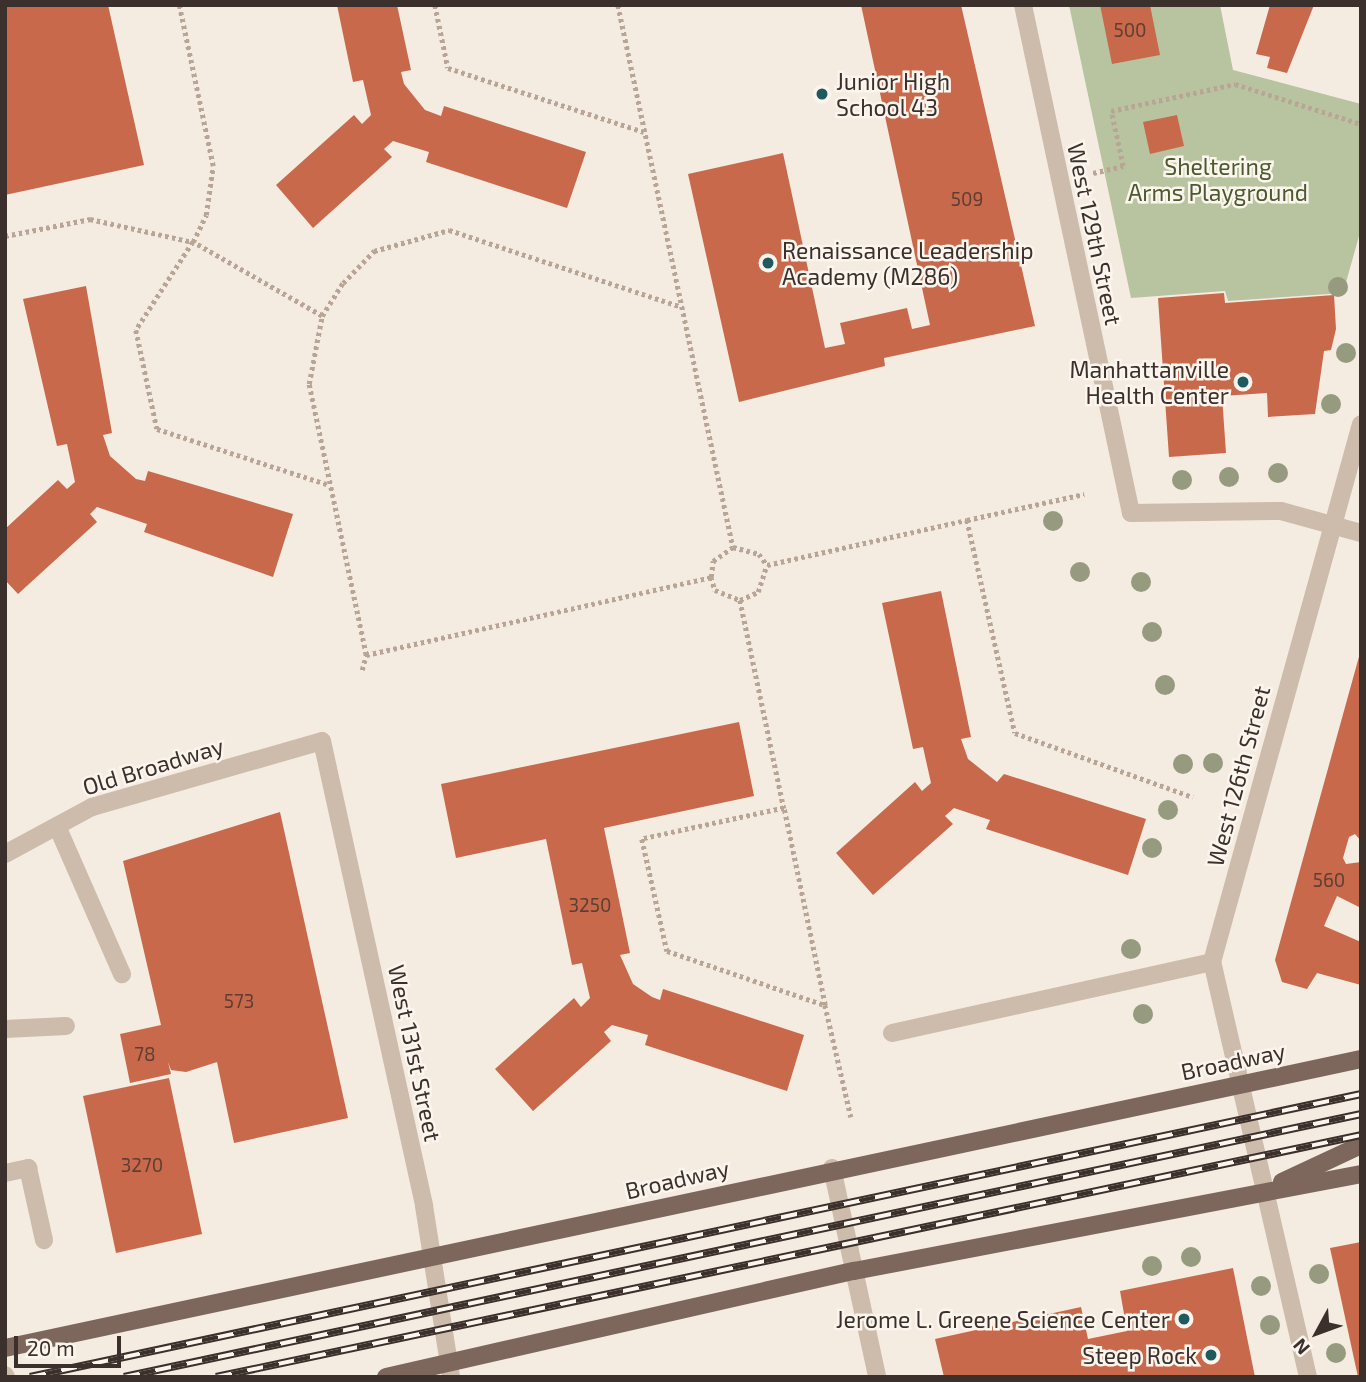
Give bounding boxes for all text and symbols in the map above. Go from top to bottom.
house number: 500 [1113,19,1147,41]
place label: Junior High School 43 [836,67,951,121]
marker: Junior High School 43 [814,86,830,102]
street label: West 129th Street [1062,140,1128,328]
park label: Sheltering Arms Playground [1128,152,1308,206]
house number: 509 [951,188,983,210]
place label: Renaissance Leadership Academy (M286) [782,236,1034,290]
marker: Renaissance Leadership Academy (M286) [760,255,776,271]
place label: Manhattanville Health Center [1069,355,1229,409]
marker: Manhattanville Health Center [1235,374,1251,390]
street label: West 126th Street [1201,683,1275,869]
street label: Old Broadway [79,731,227,801]
house number: 560 [1313,869,1345,891]
house number: 3250 [569,894,611,916]
street label: West 131st Street [383,962,447,1144]
house number: 573 [224,990,254,1012]
street label: Broadway [1178,1037,1288,1085]
house number: 78 [134,1043,156,1065]
house number: 3270 [121,1154,163,1176]
street label: Broadway [622,1154,732,1204]
north arrow [1282,1298,1352,1368]
place label: Jerome L. Greene Science Center [836,1305,1170,1333]
marker: Jerome L. Greene Science Center [1176,1311,1192,1327]
scale bar [18,1322,124,1366]
text: N [1288,1334,1314,1360]
text: 20 m [27,1335,75,1360]
place label: Steep Rock [1082,1341,1197,1369]
marker: Steep Rock [1203,1347,1219,1363]

